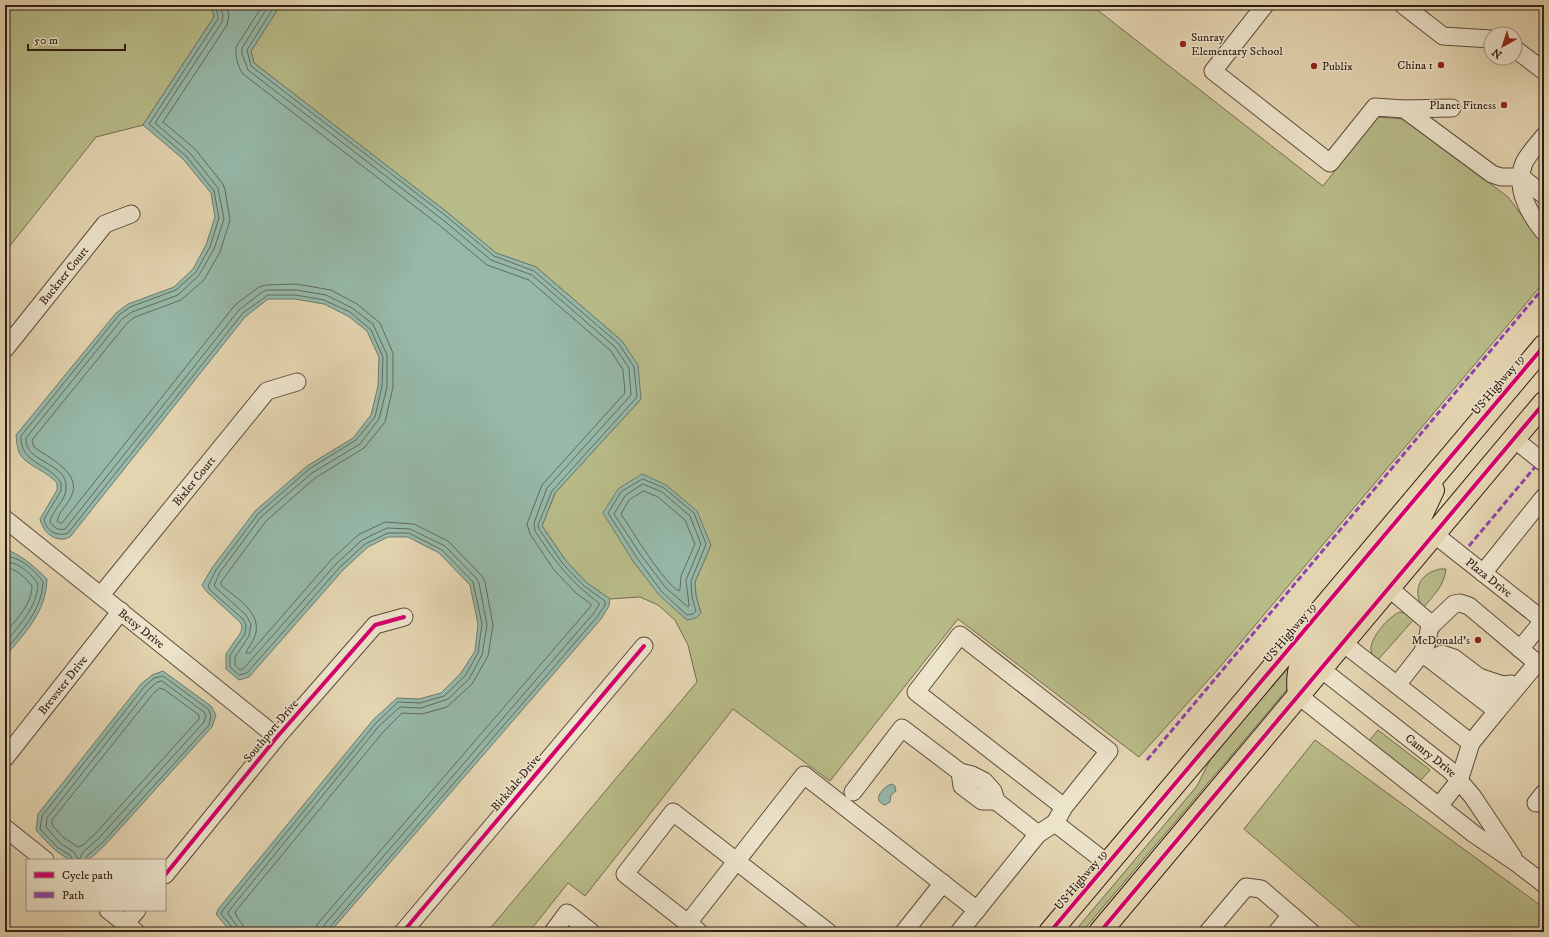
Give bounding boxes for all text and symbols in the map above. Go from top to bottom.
scale bar [28,26,125,52]
north arrow [1483,26,1523,66]
place label: Sunray Elementary School [1191,30,1283,59]
text: 50 m [34,33,58,48]
marker: Sunray Elementary School [1178,39,1188,49]
text: N [1489,45,1505,61]
place label: China 1 [1397,58,1433,73]
place label: Publix [1322,59,1353,74]
marker: China 1 [1436,60,1446,70]
marker: Publix [1309,61,1319,71]
place label: Planet Fitness [1429,98,1496,113]
marker: Planet Fitness [1499,100,1509,110]
street label: Buckner Court [36,243,92,308]
street label: US Highway 19 [1468,352,1528,418]
street label: Bixler Court [169,453,219,509]
street label: Plaza Drive [1463,554,1515,600]
street label: US Highway 19 [1260,600,1320,666]
street label: Betsy Drive [115,605,168,652]
place label: McDonald's [1411,633,1470,648]
marker: McDonald's [1473,635,1483,645]
street label: Brewster Drive [35,652,91,718]
street label: Southport Drive [240,696,302,765]
street label: Camry Drive [1402,730,1460,780]
street label: Birkdale Drive [488,751,544,815]
street label: US Highway 19 [1051,847,1111,913]
legend [26,859,166,911]
text: Cycle path [62,868,114,883]
text: Path [62,888,85,903]

